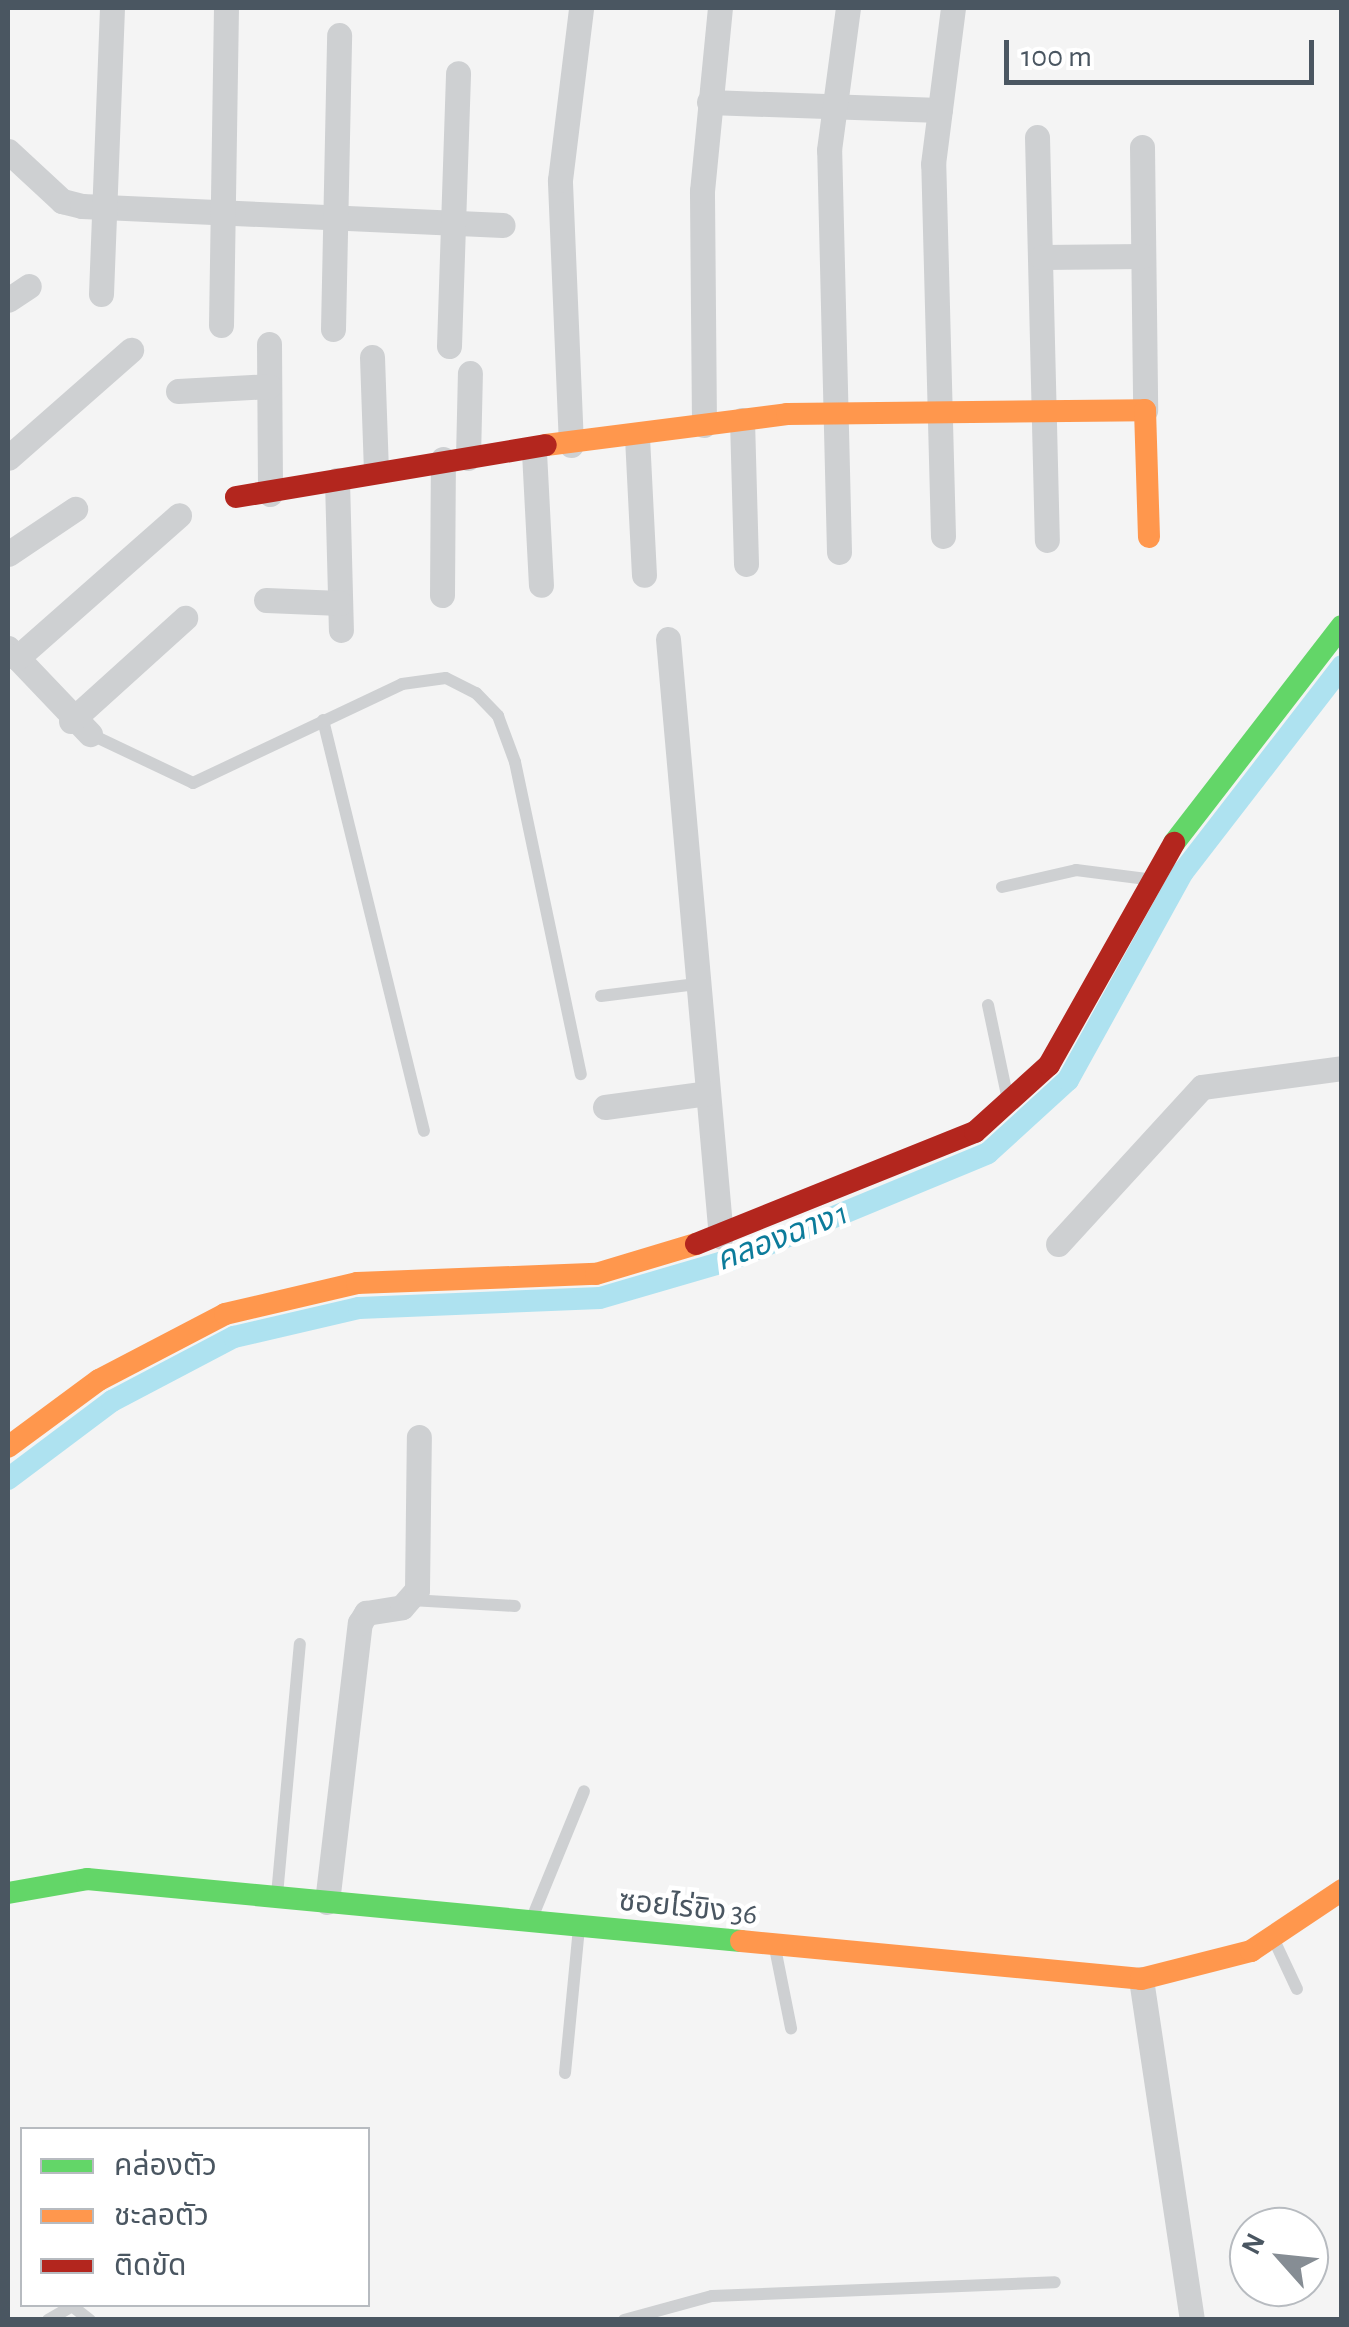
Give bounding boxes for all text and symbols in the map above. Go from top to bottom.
scale bar [1009,20,1319,82]
text: 100 m [1021,42,1092,72]
water label: คลองฉาง 1 [710,1194,854,1280]
street label: ซอยไร่ขิง 36 [617,1883,759,1933]
legend [20,2127,370,2307]
text: คล่องตัว [114,2151,217,2181]
text: ชะลอตัว [114,2201,209,2231]
north arrow [1229,2207,1329,2307]
text: N [1237,2229,1271,2259]
text: ติดขัด [114,2251,186,2281]

